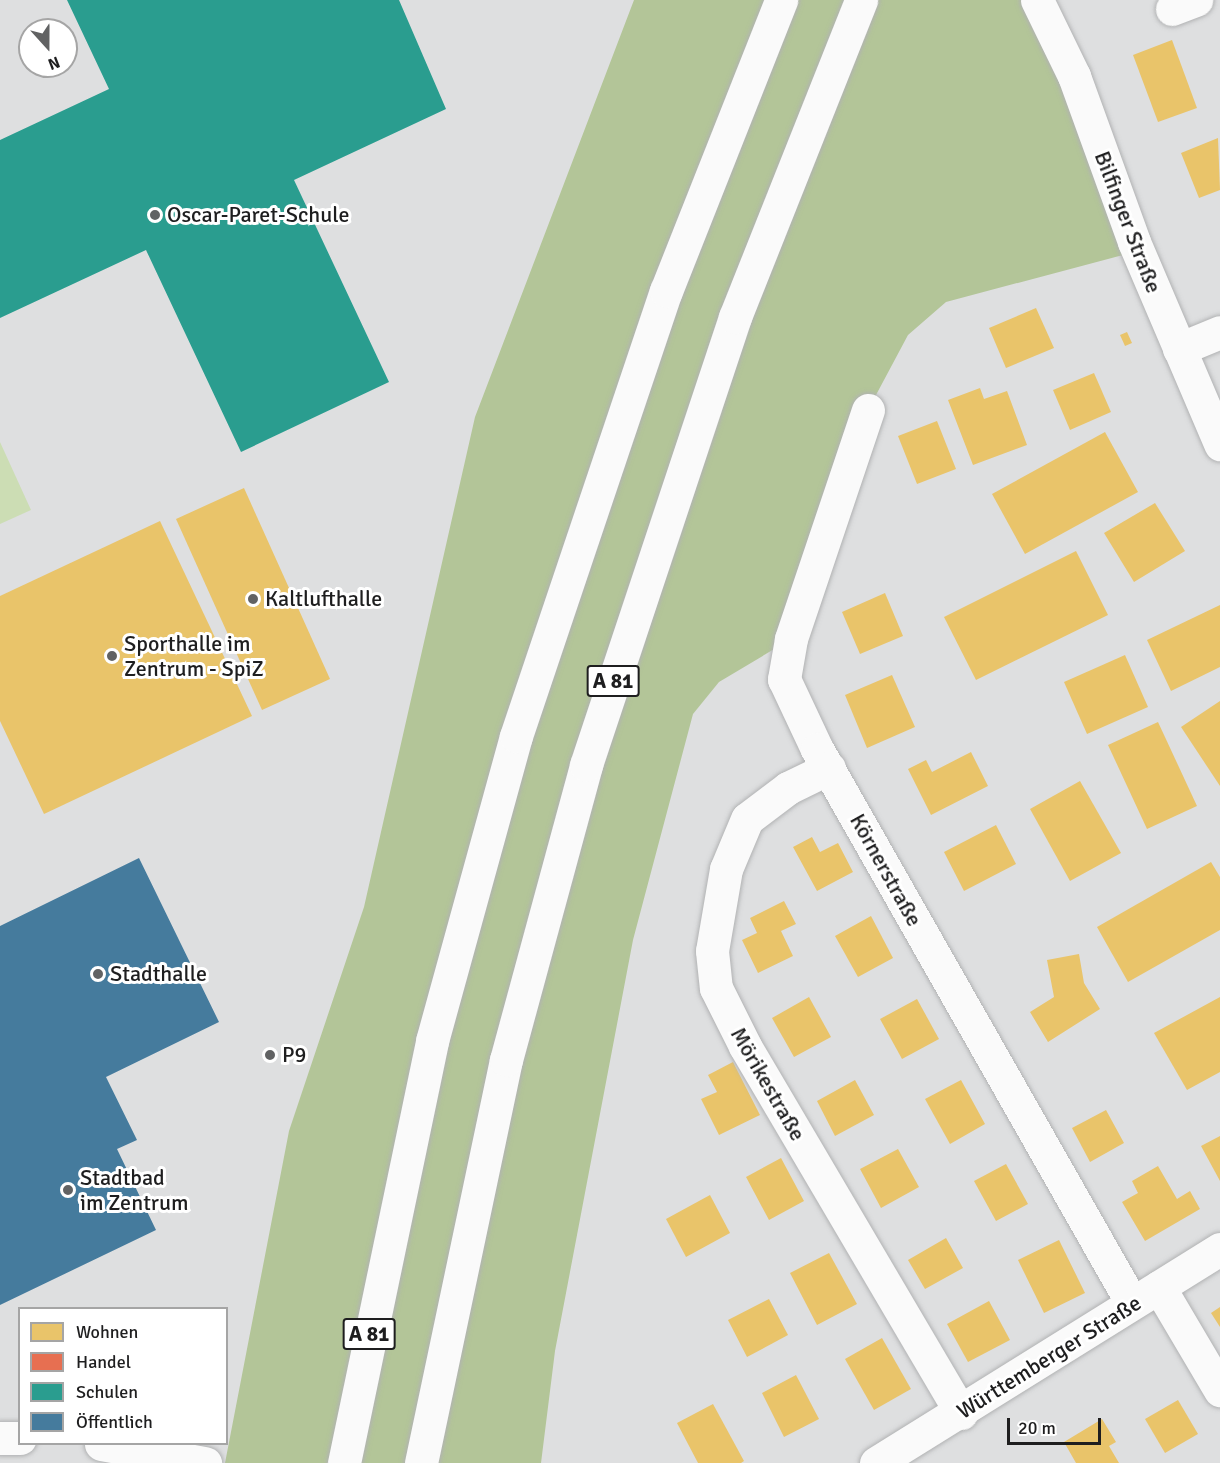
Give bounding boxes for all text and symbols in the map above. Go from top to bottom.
north arrow [18,18,78,78]
text: N [45,52,63,74]
street label: Bilfinger Straße [1089,147,1167,297]
place label: Oscar-Paret-Schule [167,202,350,228]
marker: Oscar-Paret-Schule [148,208,162,222]
place label: Kaltlufthalle [265,586,382,612]
marker: Kaltlufthalle [246,592,260,606]
place label: Sporthalle im Zentrum - SpiZ [124,630,264,682]
marker: Sporthalle im Zentrum - SpiZ [105,649,119,663]
road number: A 81 [586,663,640,699]
street label: Körnerstraße [844,809,928,931]
place label: Stadthalle [110,961,207,987]
marker: Stadthalle [91,967,105,981]
street label: Mörikestraße [725,1023,811,1145]
place label: P9 [282,1042,306,1068]
marker: P9 [263,1048,277,1062]
place label: Stadtbad im Zentrum [80,1164,188,1216]
marker: Stadtbad im Zentrum [61,1183,75,1197]
street label: Württemberger Straße [952,1290,1146,1424]
legend [18,1307,228,1445]
road number: A 81 [342,1316,396,1352]
text: Wohnen [76,1321,138,1343]
text: Handel [76,1351,131,1373]
text: Schulen [76,1381,138,1403]
scale bar [1010,1406,1104,1444]
text: Öffentlich [76,1411,153,1433]
text: 20 m [1018,1417,1056,1439]

